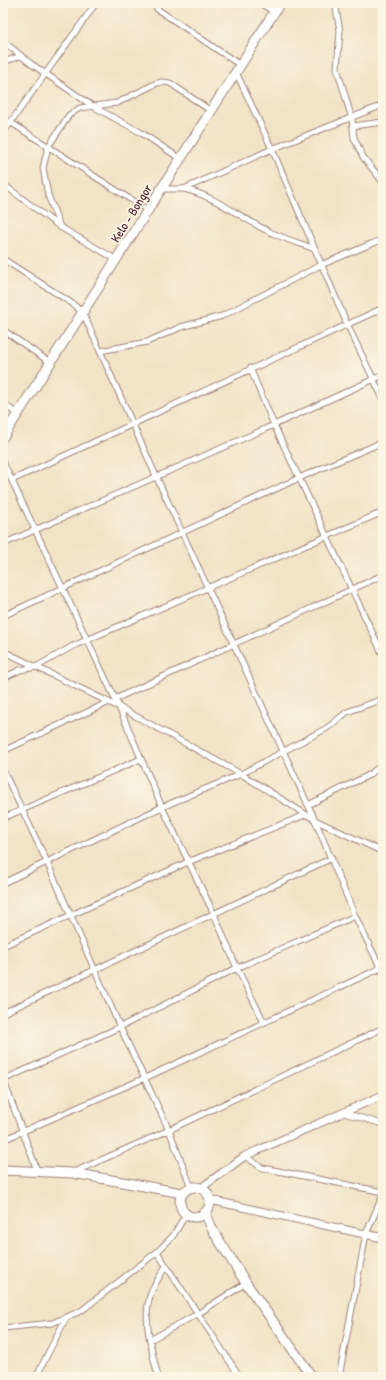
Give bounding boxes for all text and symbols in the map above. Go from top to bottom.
street label: Kelo - Bongor [106,180,156,246]

